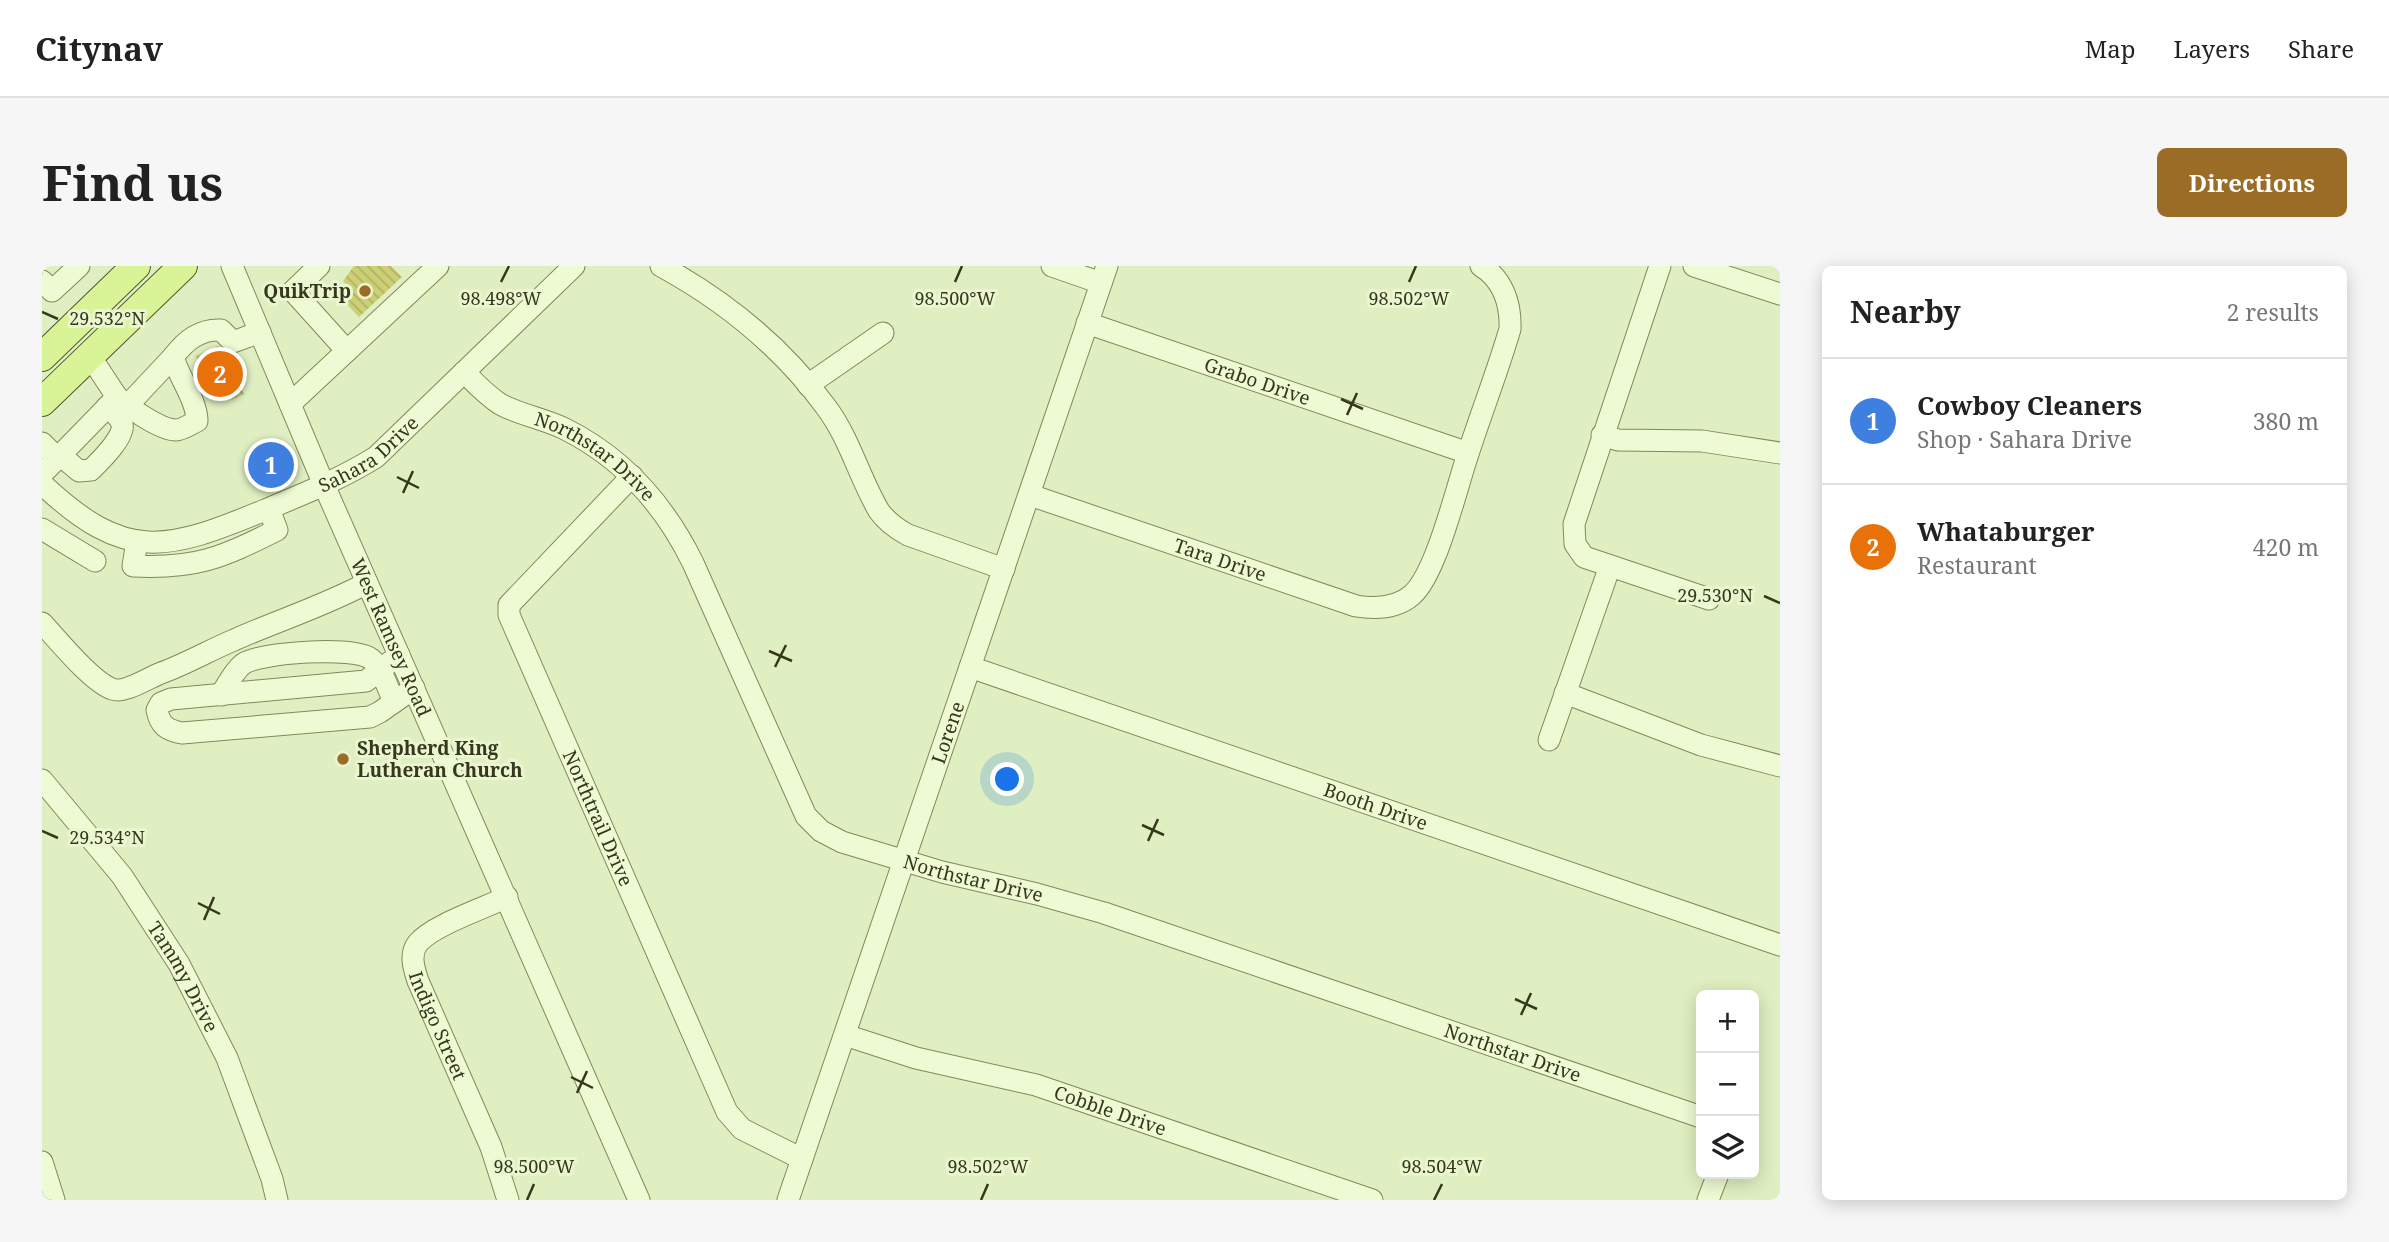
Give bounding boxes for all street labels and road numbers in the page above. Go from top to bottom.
street label: Grabo Drive [1201,351,1314,411]
street label: Northstar Drive [531,405,661,507]
street label: Sahara Drive [314,410,424,499]
street label: Tara Drive [1171,532,1270,588]
street label: West Ramsey Road [345,554,438,721]
street label: Lorene [925,698,970,767]
street label: Northtrail Drive [557,746,639,890]
street label: Booth Drive [1320,776,1431,836]
street label: Northstar Drive [900,848,1046,908]
street label: Tammy Drive [142,916,225,1036]
street label: Indigo Street [403,968,473,1084]
street label: Northstar Drive [1441,1017,1585,1088]
street label: Cobble Drive [1051,1079,1170,1142]

